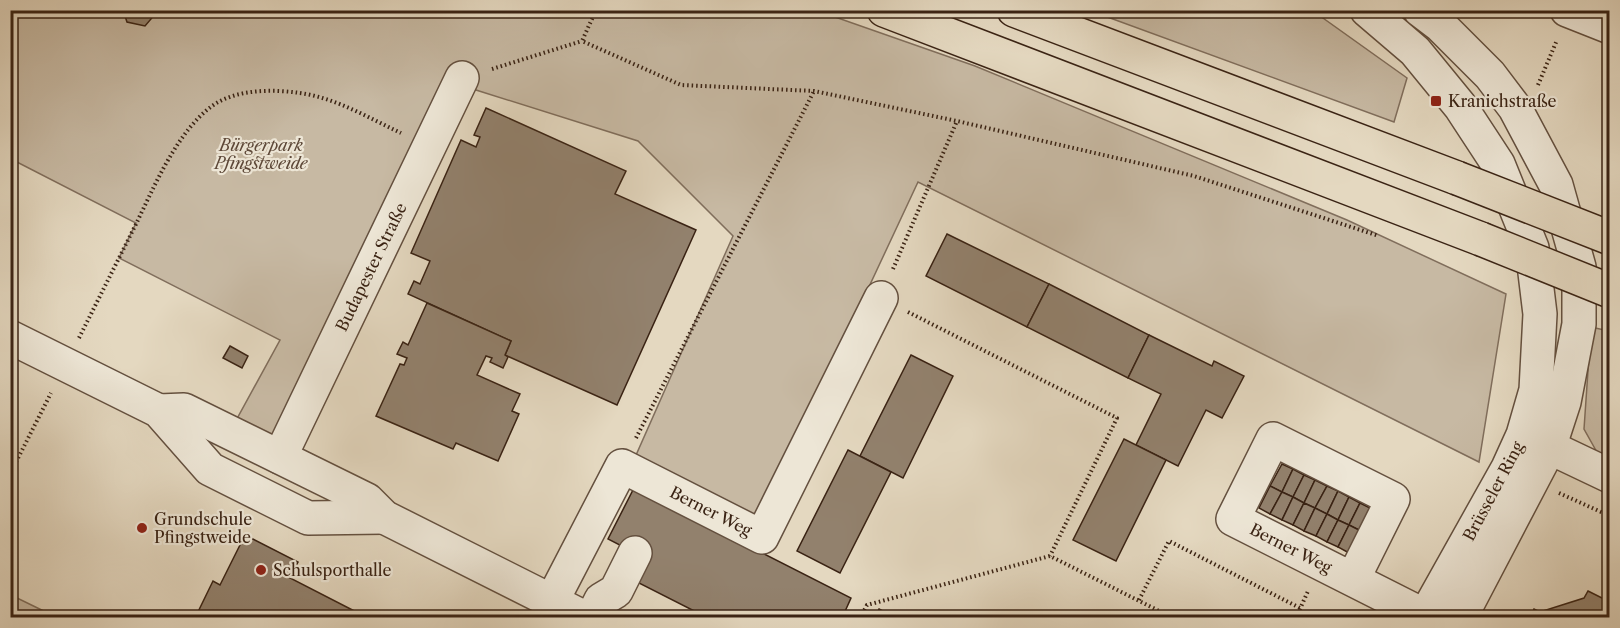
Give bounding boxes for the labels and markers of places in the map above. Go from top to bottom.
place label: Kranichstraße [1448,91,1557,111]
marker: Kranichstraße [1429,94,1443,108]
place label: Grundschule Pfingstweide [154,509,252,547]
marker: Grundschule Pfingstweide [135,521,149,535]
place label: Schulsporthalle [273,560,392,580]
marker: Schulsporthalle [254,563,268,577]

